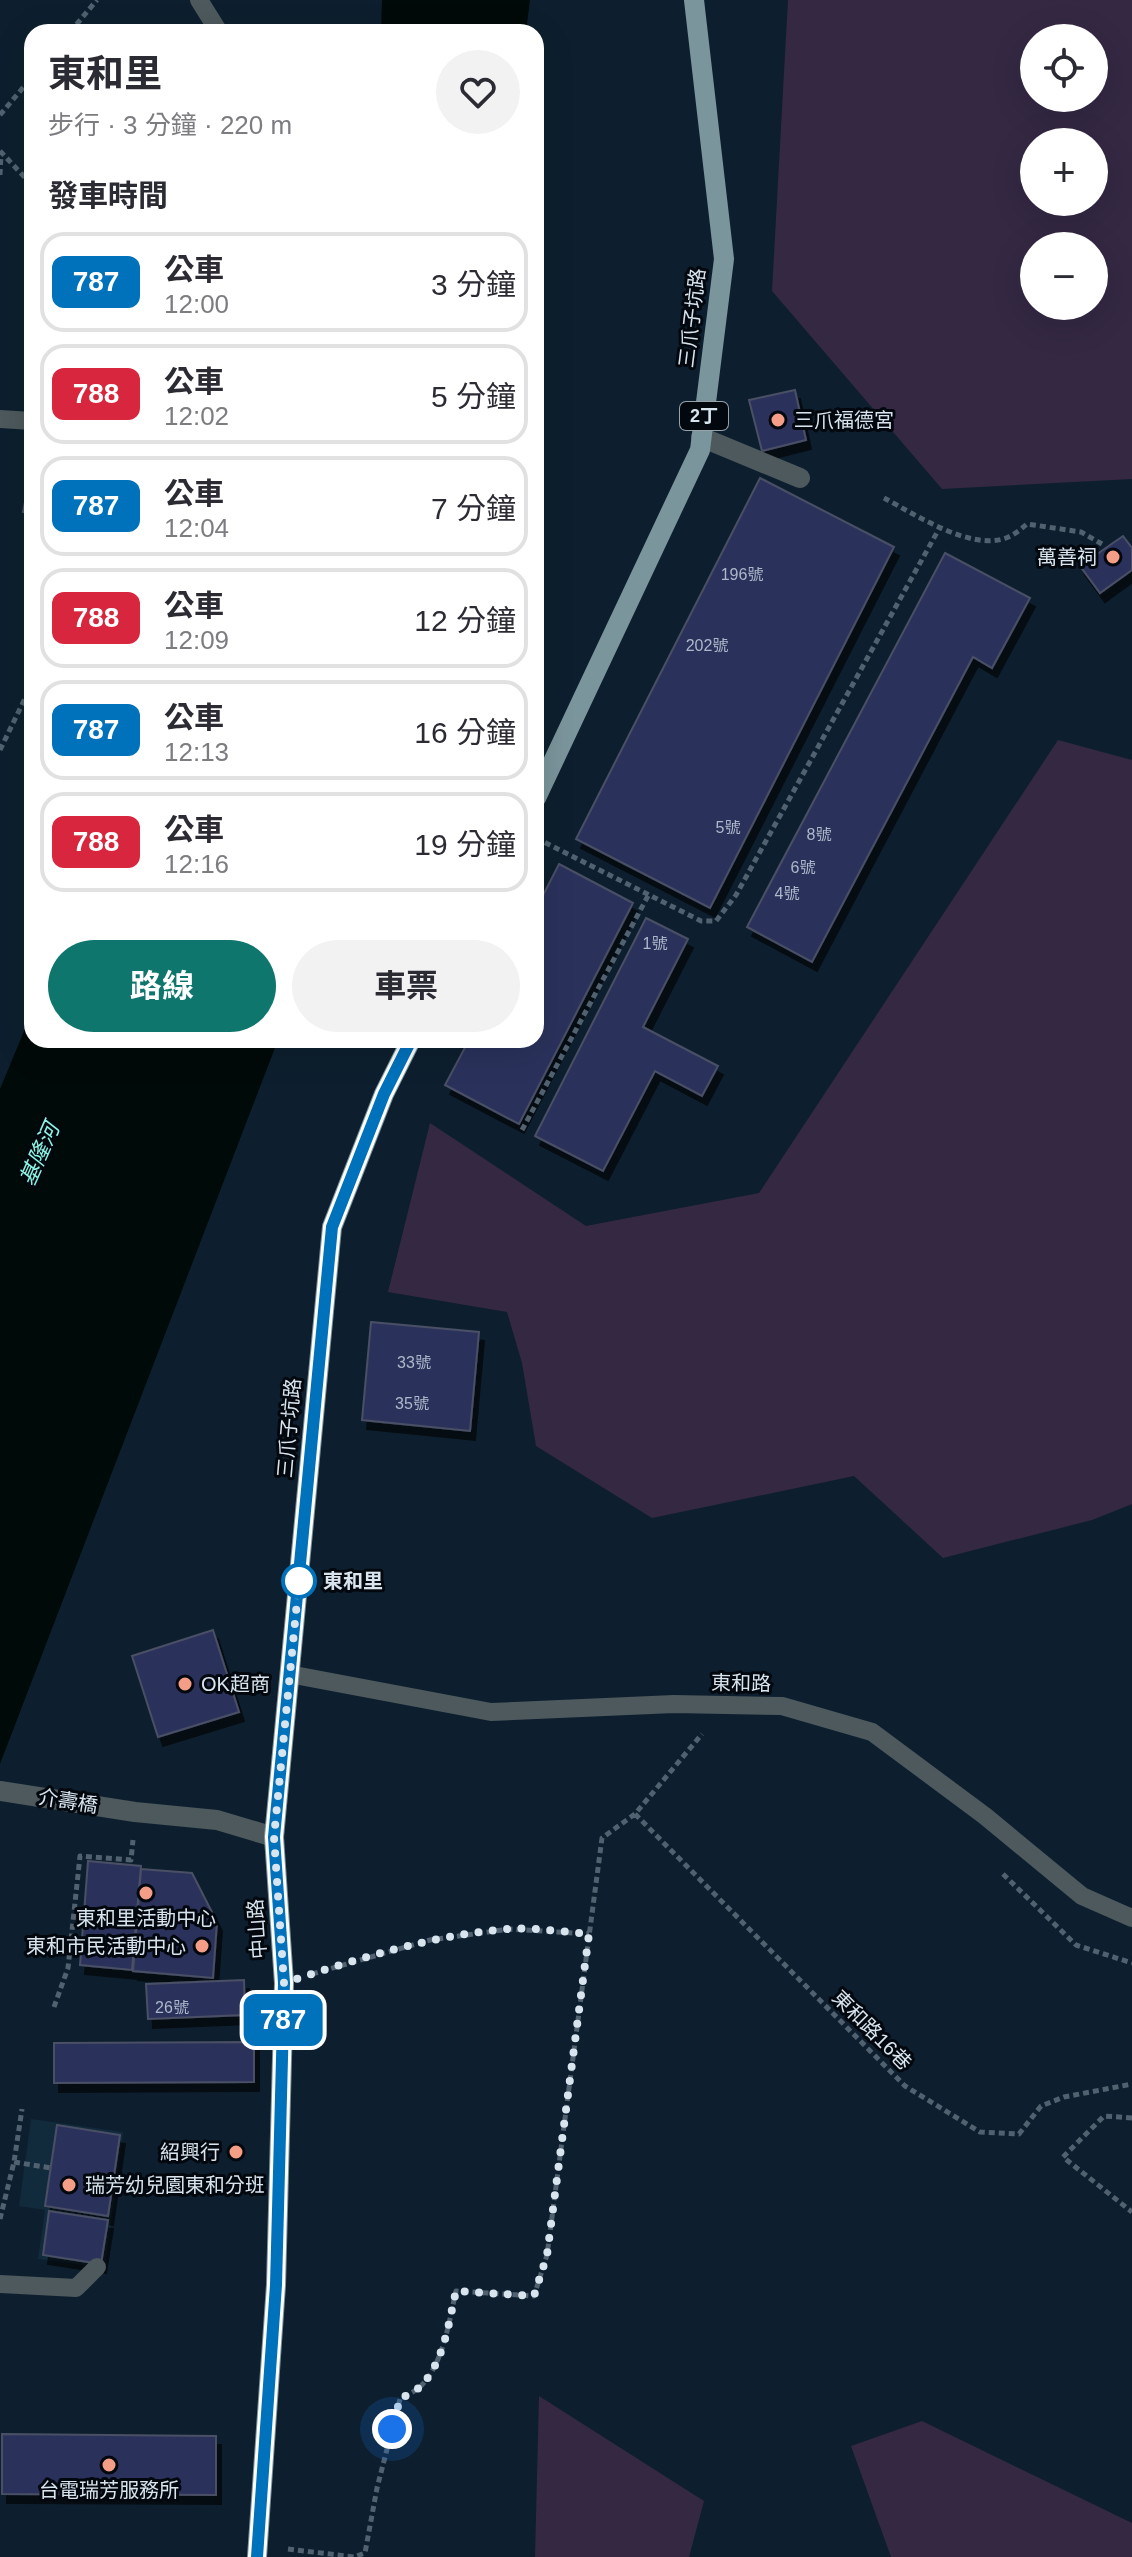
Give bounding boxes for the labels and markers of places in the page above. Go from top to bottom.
place label: 三爪福德宮 [794,409,894,431]
marker: 三爪福德宮 [769,411,787,429]
place label: 萬善祠 [1037,546,1097,568]
marker: 萬善祠 [1104,548,1122,566]
marker: 東和里 [282,1564,316,1598]
place label: 東和里 [323,1570,383,1592]
place label: OK超商 [201,1673,270,1695]
marker: OK超商 [176,1675,194,1693]
marker: 東和里活動中心 [137,1884,155,1902]
place label: 東和里活動中心 [76,1907,216,1929]
place label: 東和市民活動中心 [26,1935,186,1957]
marker: 東和市民活動中心 [193,1937,211,1955]
place label: 紹興行 [160,2141,220,2163]
marker: 紹興行 [227,2143,245,2161]
place label: 瑞芳幼兒園東和分班 [85,2174,265,2196]
marker: 瑞芳幼兒園東和分班 [60,2176,78,2194]
marker: 台電瑞芳服務所 [100,2456,118,2474]
place label: 台電瑞芳服務所 [39,2479,179,2501]

